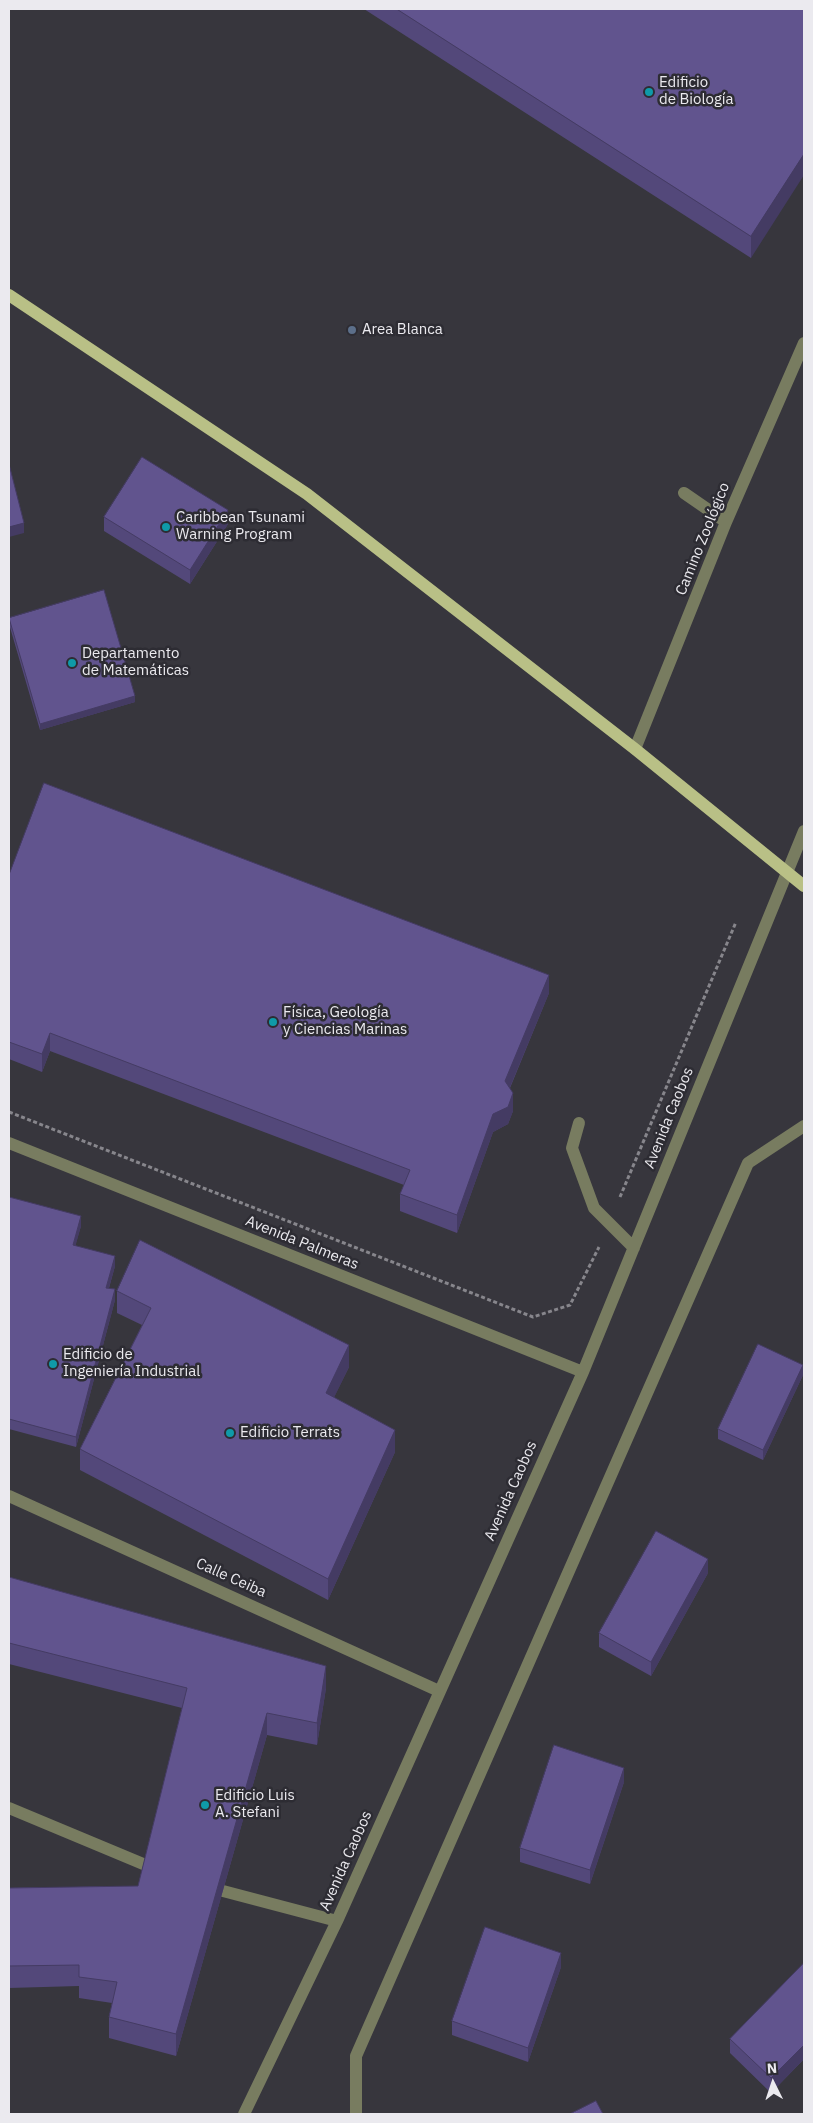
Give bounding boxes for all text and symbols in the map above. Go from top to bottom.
place label: Edificio de Biología [659,74,734,109]
marker: Edificio de Biología [643,86,655,98]
place label: Area Blanca [362,321,443,339]
marker: Area Blanca [346,324,358,336]
street label: Camino Zoológico [672,480,734,598]
place label: Caribbean Tsunami Warning Program [176,509,305,544]
marker: Caribbean Tsunami Warning Program [160,521,172,533]
place label: Departamento de Matemáticas [82,645,189,680]
marker: Departamento de Matemáticas [66,657,78,669]
place label: Física, Geología y Ciencias Marinas [283,1004,407,1039]
marker: Física, Geología y Ciencias Marinas [267,1016,279,1028]
street label: Avenida Caobos [641,1065,697,1171]
street label: Avenida Palmeras [243,1212,361,1274]
place label: Edificio de Ingeniería Industrial [63,1346,200,1381]
marker: Edificio de Ingeniería Industrial [47,1358,59,1370]
place label: Edificio Terrats [240,1424,340,1442]
marker: Edificio Terrats [224,1427,236,1439]
street label: Avenida Caobos [481,1438,541,1544]
street label: Calle Ceiba [193,1554,269,1602]
place label: Edificio Luis A. Stefani [215,1787,295,1822]
marker: Edificio Luis A. Stefani [199,1799,211,1811]
street label: Avenida Caobos [316,1808,376,1914]
north arrow [748,2058,798,2108]
text: N [766,2059,778,2077]

